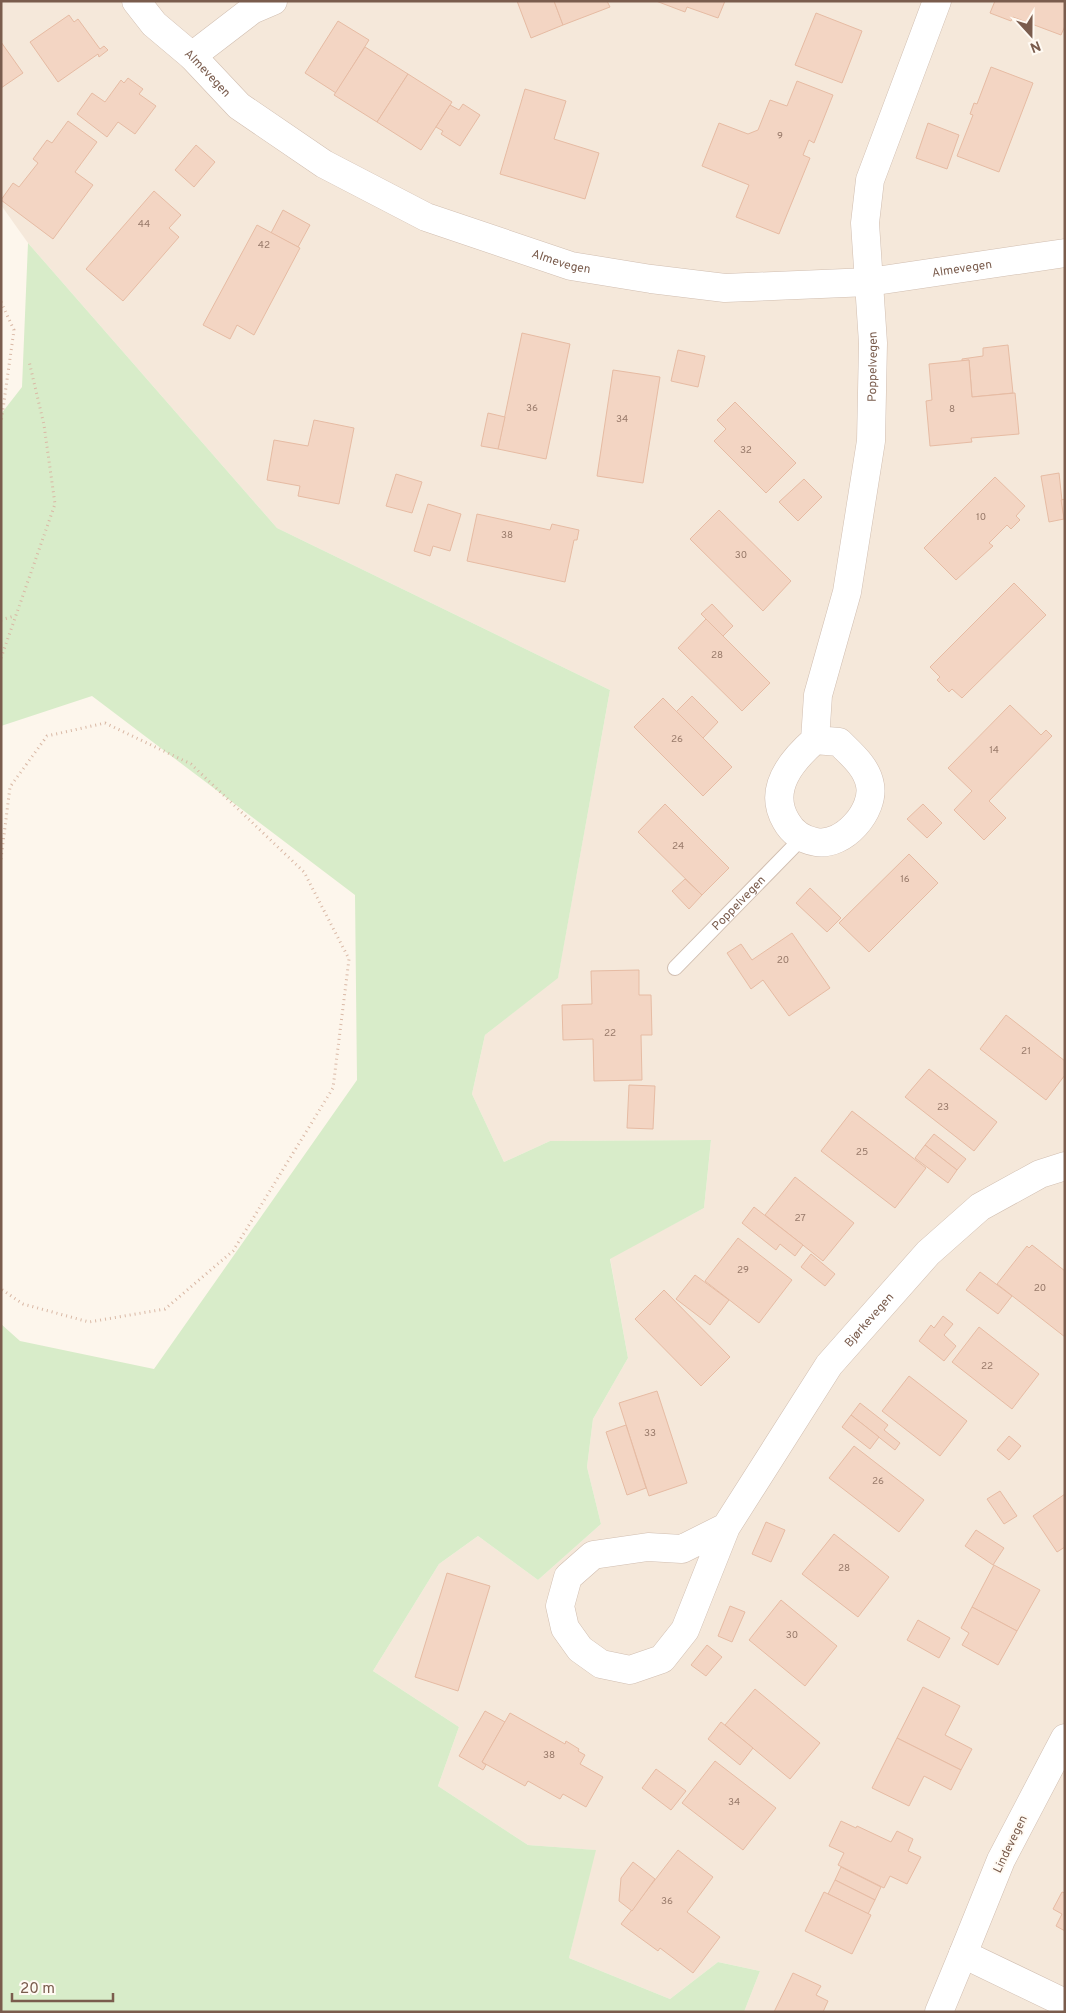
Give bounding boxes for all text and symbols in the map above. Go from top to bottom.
north arrow [1006,10,1056,60]
text: N [1027,36,1043,55]
street label: Almevegen [181,46,234,101]
house number: 9 [777,130,783,143]
house number: 44 [138,218,150,231]
house number: 42 [258,239,270,252]
street label: Almevegen [529,246,592,278]
street label: Almevegen [931,257,993,282]
street label: Poppelvegen [865,331,882,402]
house number: 36 [526,402,538,415]
house number: 8 [949,403,955,416]
house number: 34 [616,413,628,426]
house number: 32 [740,444,752,457]
house number: 10 [976,511,986,524]
house number: 38 [501,529,513,542]
house number: 30 [735,549,747,562]
house number: 28 [711,649,723,662]
house number: 26 [671,733,683,746]
house number: 14 [989,744,999,757]
house number: 24 [672,840,684,853]
street label: Poppelvegen [709,873,770,934]
house number: 16 [900,873,910,886]
house number: 20 [777,954,789,967]
house number: 22 [604,1027,616,1040]
house number: 21 [1021,1045,1031,1058]
house number: 23 [937,1101,949,1114]
house number: 25 [856,1146,868,1159]
house number: 27 [794,1212,806,1225]
house number: 29 [737,1264,749,1277]
house number: 20 [1034,1282,1046,1295]
street label: Bjørkevegen [841,1290,898,1351]
house number: 22 [981,1360,993,1373]
house number: 33 [644,1427,656,1440]
house number: 26 [872,1475,884,1488]
house number: 28 [838,1562,850,1575]
house number: 30 [786,1629,798,1642]
house number: 38 [543,1749,555,1762]
house number: 34 [728,1796,740,1809]
street label: Lindevegen [990,1813,1032,1876]
house number: 36 [661,1895,673,1908]
scale bar [12,1970,114,2002]
text: 20 m [20,1980,55,1999]

